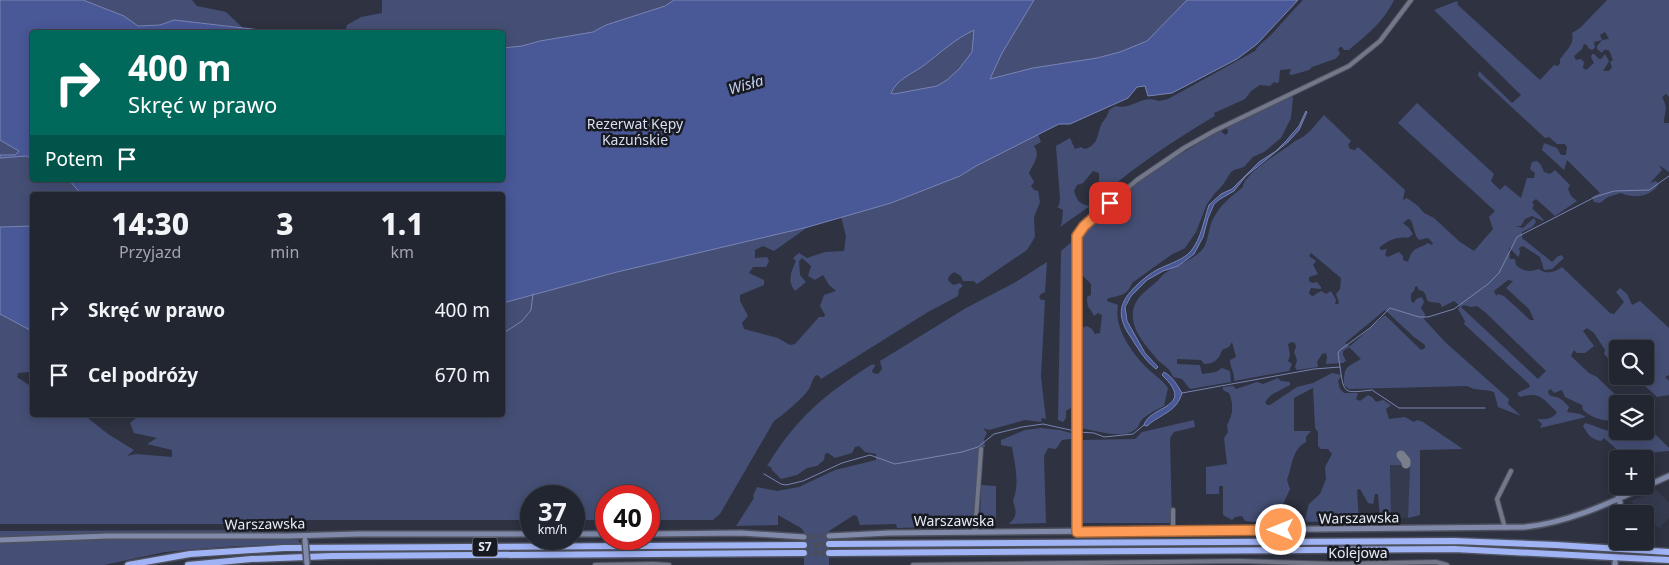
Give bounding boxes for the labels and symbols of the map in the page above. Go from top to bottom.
water label: Wisła [726,69,766,99]
park label: Rezerwat Kępy Kazuńskie [587,114,684,149]
pin [1089,182,1131,224]
speed limit sign: 40 [595,485,660,550]
position arrow [1254,503,1306,555]
street label: Warszawska [1319,507,1399,528]
street label: Warszawska [914,511,994,530]
street label: Warszawska [225,513,305,534]
road number: S7 [472,538,498,556]
street label: Kolejowa [1328,543,1388,562]

